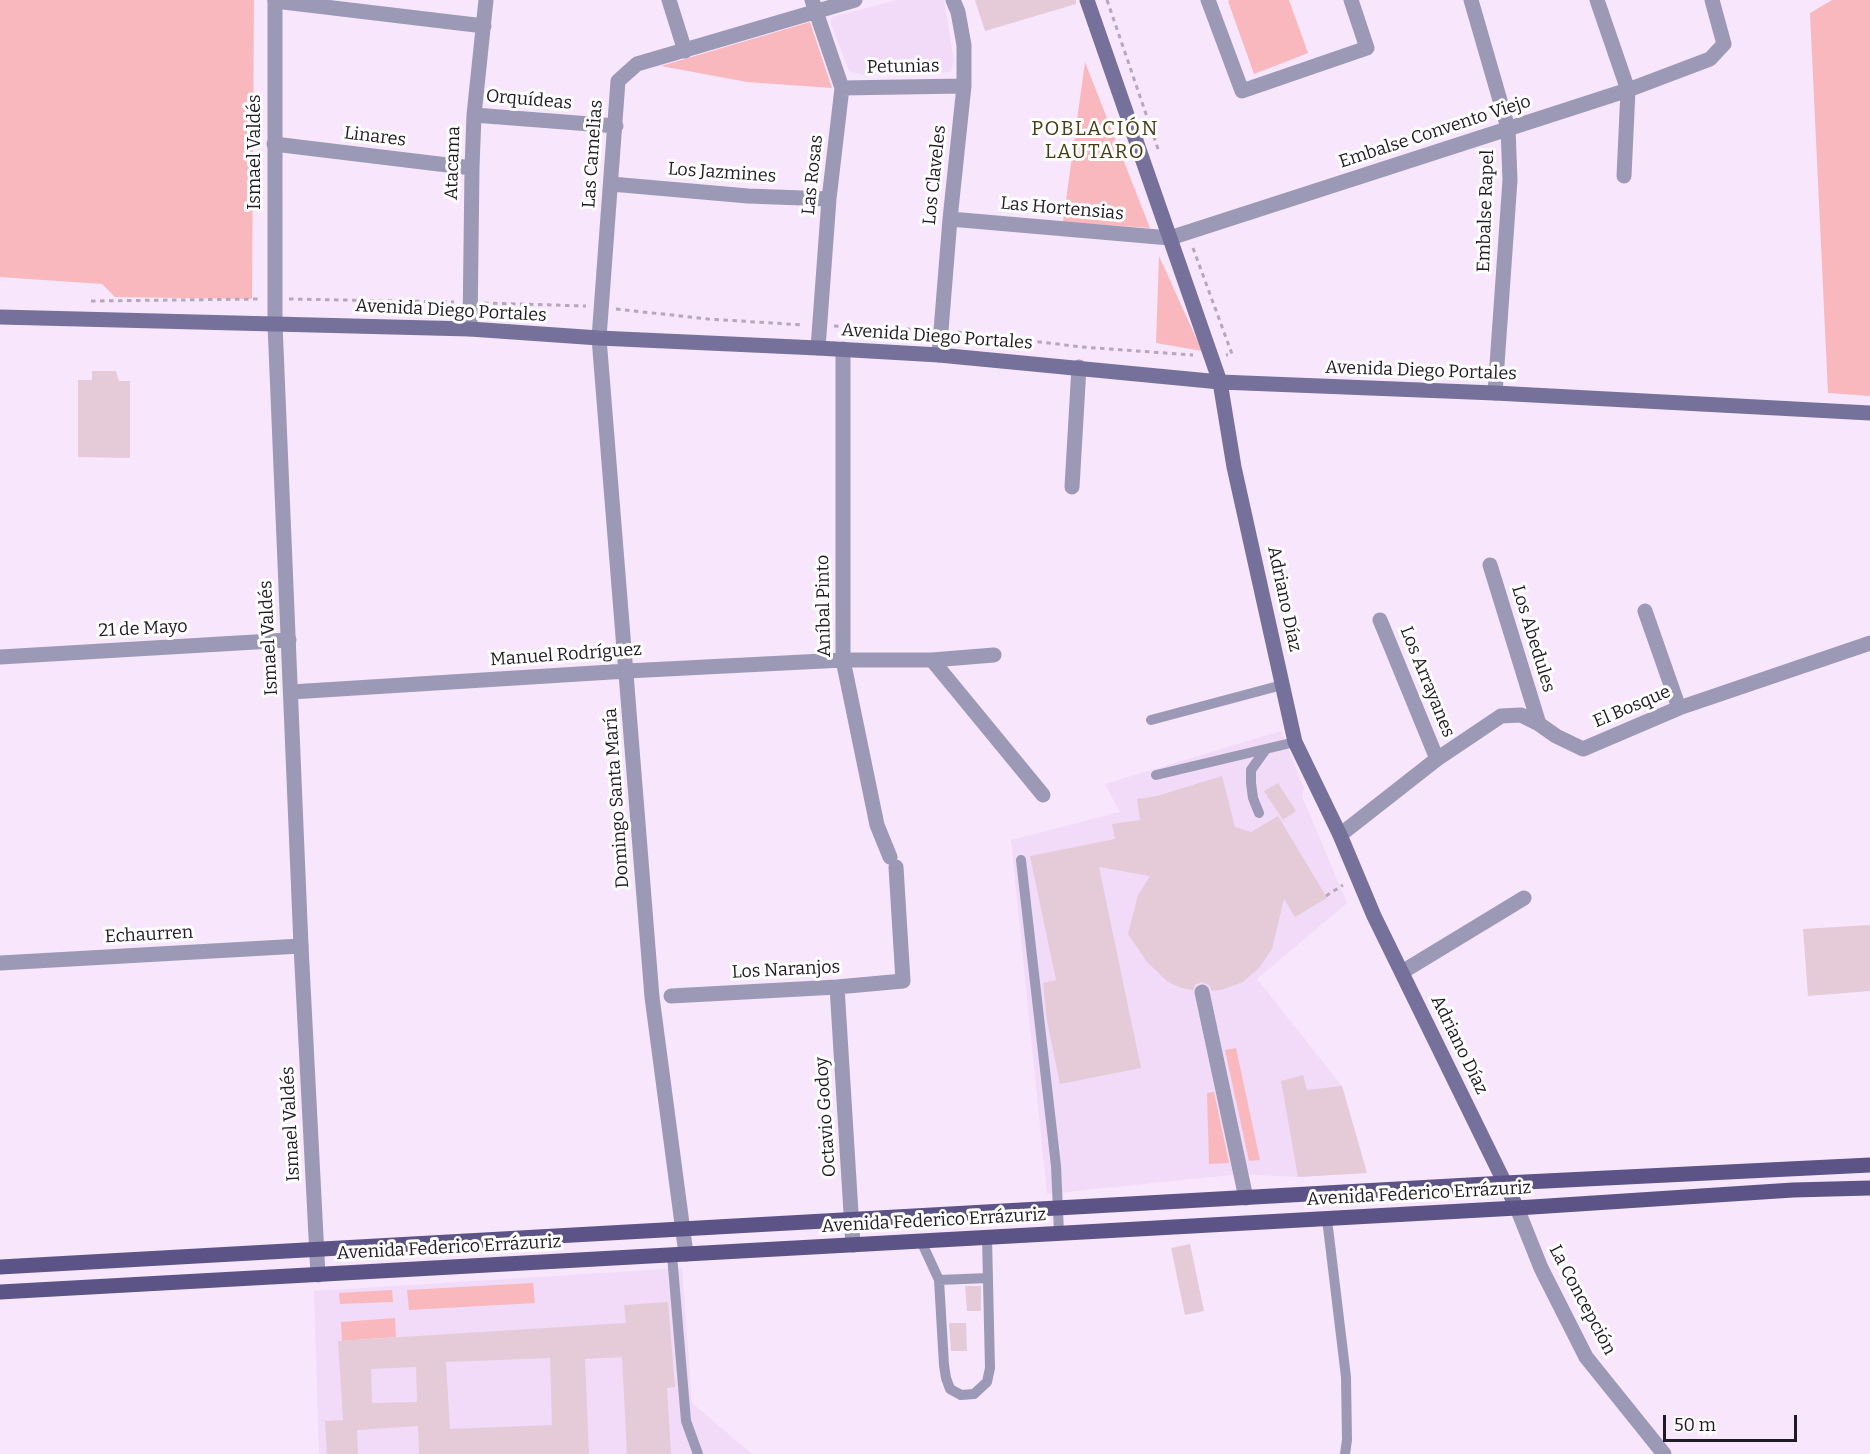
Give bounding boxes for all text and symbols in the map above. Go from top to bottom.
street label: Petunias [866,56,940,78]
street label: Orquídeas [485,85,573,115]
street label: Embalse Convento Viejo [1336,91,1534,173]
street label: Ismael Valdés [244,94,266,210]
street label: Las Camelias [578,99,608,209]
district label: POBLACIÓN LAUTARO [1031,117,1159,164]
street label: Linares [343,122,407,152]
street label: Los Claveles [919,124,951,226]
street label: Atacama [441,126,465,200]
street label: Las Rosas [798,134,828,216]
street label: Embalse Rapel [1473,149,1499,273]
street label: Los Jazmines [667,158,777,188]
street label: Las Hortensias [999,193,1125,225]
street label: Avenida Diego Portales [355,295,547,327]
street label: Avenida Diego Portales [841,320,1033,354]
street label: Avenida Diego Portales [1325,357,1517,385]
street label: Adriano Díaz [1262,544,1306,654]
street label: Aníbal Pinto [812,555,836,657]
street label: Ismael Valdés [255,580,283,696]
street label: Los Abedules [1507,583,1559,695]
street label: 21 de Mayo [98,616,188,642]
street label: Los Arrayanes [1395,623,1459,741]
street label: Manuel Rodríguez [489,639,643,671]
street label: El Bosque [1590,681,1674,733]
street label: Domingo Santa María [600,707,634,889]
street label: Echaurren [104,922,194,948]
street label: Los Naranjos [731,956,841,984]
street label: Adriano Díaz [1426,992,1492,1098]
street label: Octavio Godoy [811,1056,841,1178]
street label: Ismael Valdés [277,1066,305,1182]
street label: Avenida Federico Errázuriz [1306,1177,1532,1211]
street label: Avenida Federico Errázuriz [821,1204,1047,1238]
street label: Avenida Federico Errázuriz [336,1231,562,1265]
street label: La Concepción [1544,1241,1620,1359]
scale bar [1666,1403,1800,1441]
text: 50 m [1674,1414,1716,1436]

